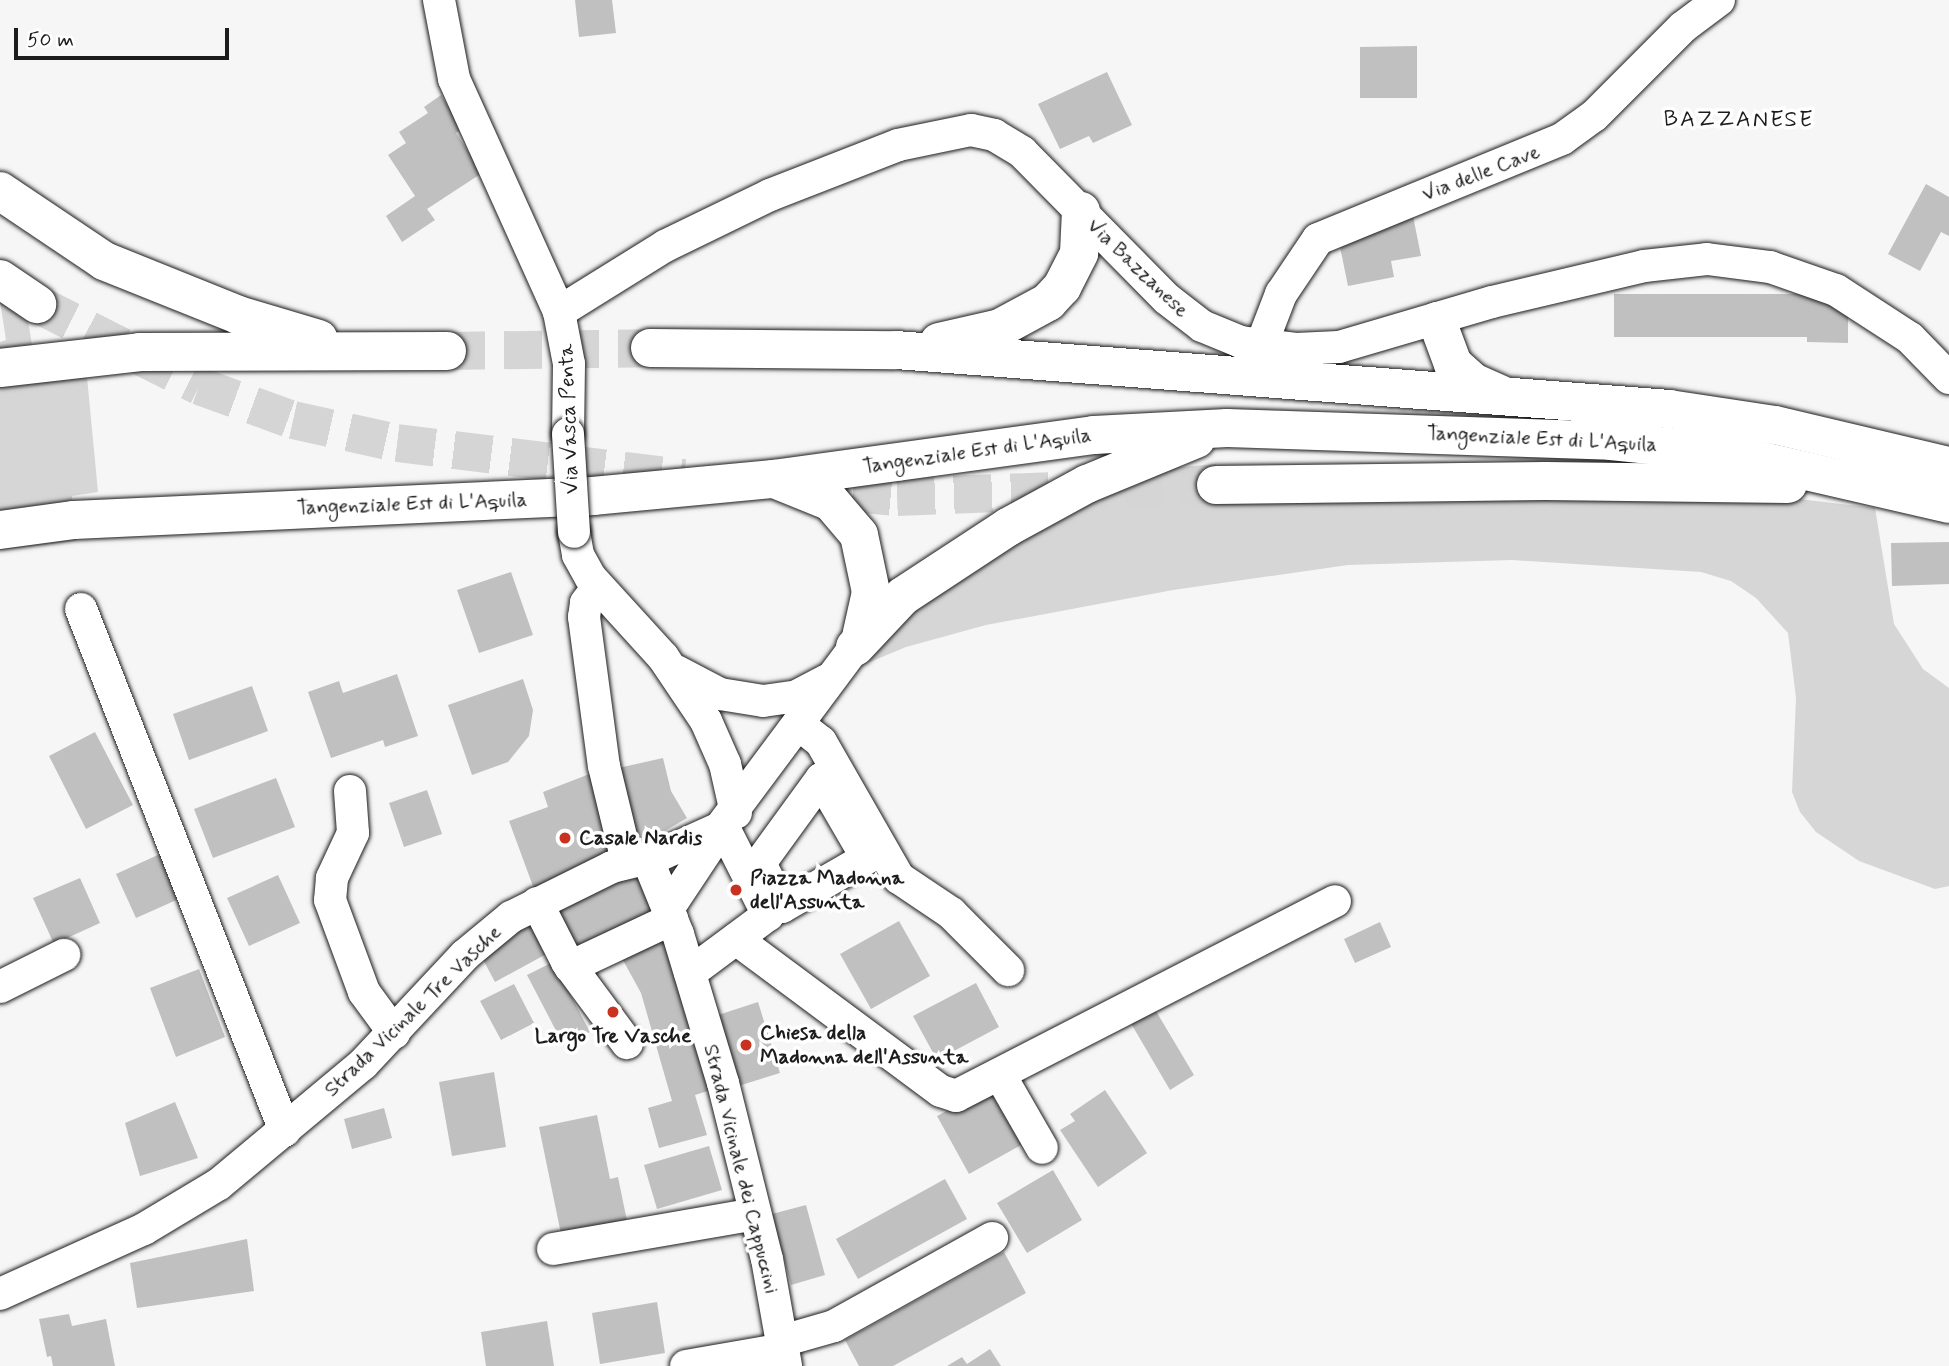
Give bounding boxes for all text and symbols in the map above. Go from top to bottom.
scale bar [18,14,233,58]
text: 50 m [27,26,74,54]
district label: BAZZANESE [1667,106,1811,134]
street label: Via delle Cave [1418,139,1544,207]
street label: Via Bazzanese [1082,214,1194,322]
street label: Via Vasca Penta [554,347,584,491]
street label: Tangenziale Est di L'Aquila [1425,420,1659,458]
street label: Tangenziale Est di L'Aquila [860,422,1094,480]
street label: Tangenziale Est di L'Aquila [295,487,529,521]
place label: Casale Nardis [579,825,702,851]
marker: Casale Nardis [557,830,573,846]
place label: Piazza Madonna dell'Assunta [750,865,904,915]
marker: Piazza Madonna dell'Assunta [728,882,744,898]
street label: Strada Vicinale Tre Vasche [316,917,510,1105]
marker: Largo Tre Vasche [605,1004,621,1020]
place label: Chiesa della Madonna dell'Assunta [760,1020,967,1070]
place label: Largo Tre Vasche [536,1023,690,1049]
street label: Strada Vicinale dei Cappuccini [697,1037,785,1301]
marker: Chiesa della Madonna dell'Assunta [738,1037,754,1053]

